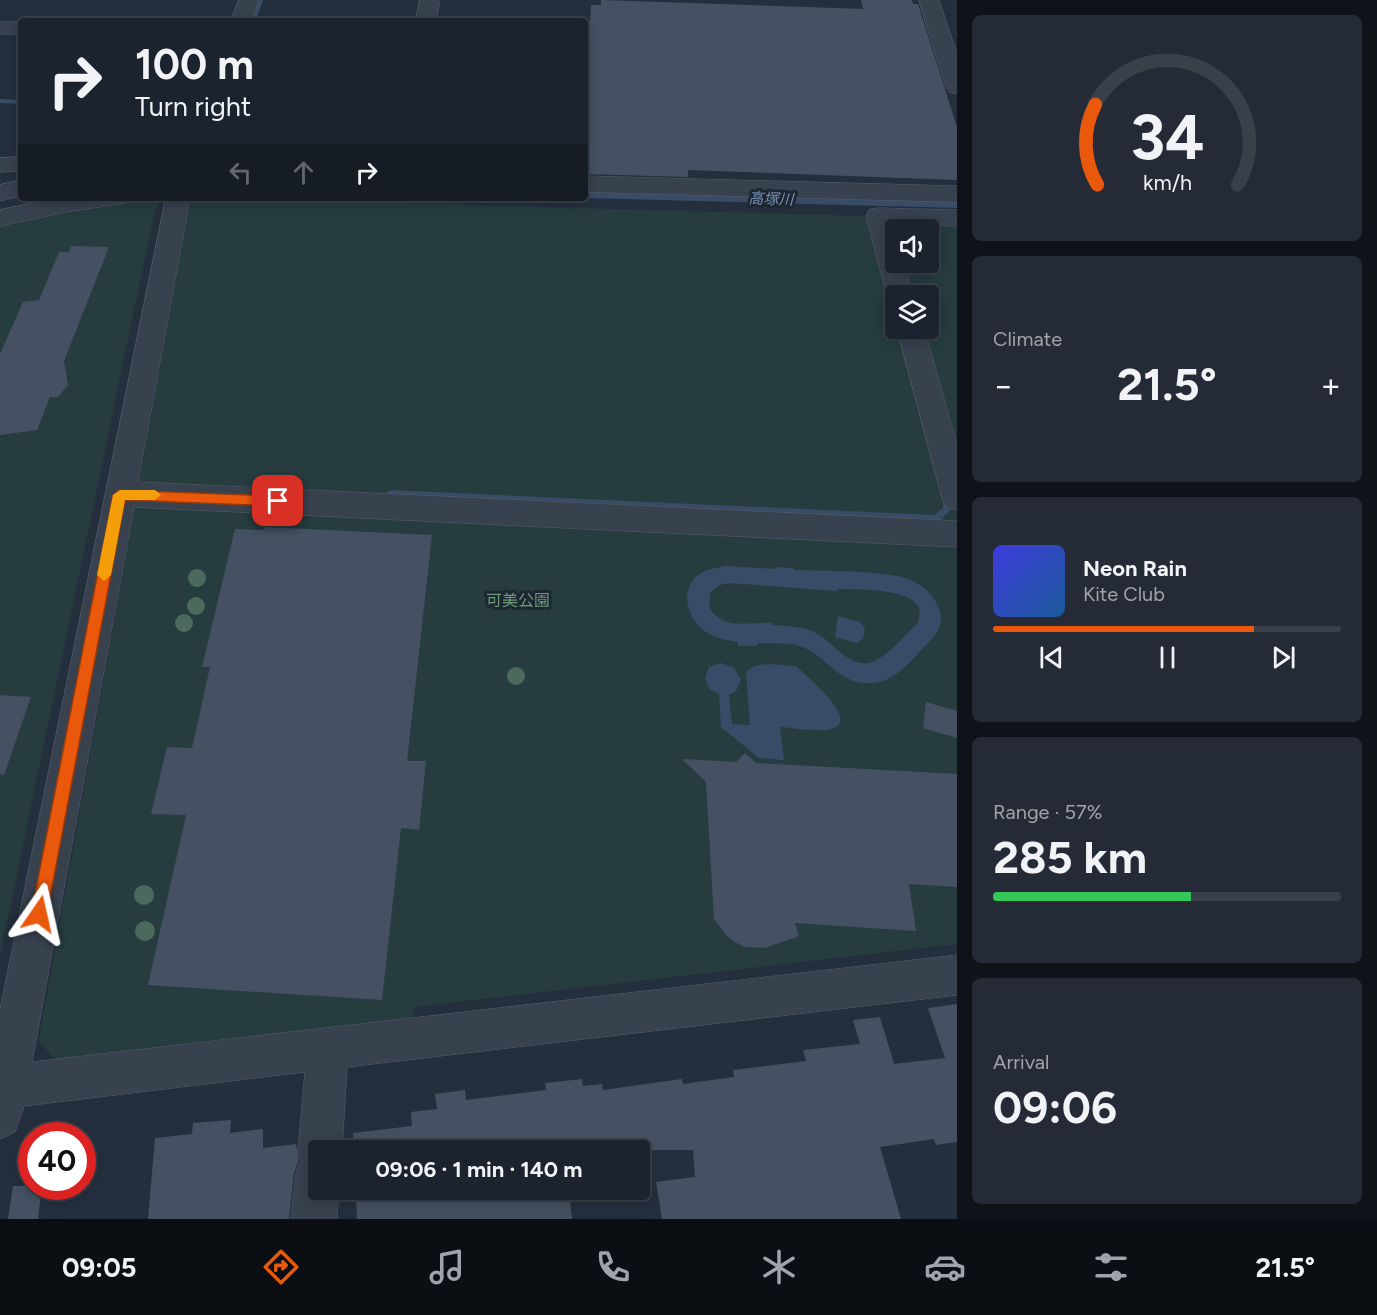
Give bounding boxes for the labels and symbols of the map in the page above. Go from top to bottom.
water label: 高塚川 [748,189,796,209]
pin [252,475,303,526]
park label: 可美公園 [486,591,550,610]
position arrow [7,882,71,946]
speed limit sign: 40 [18,1122,96,1200]

